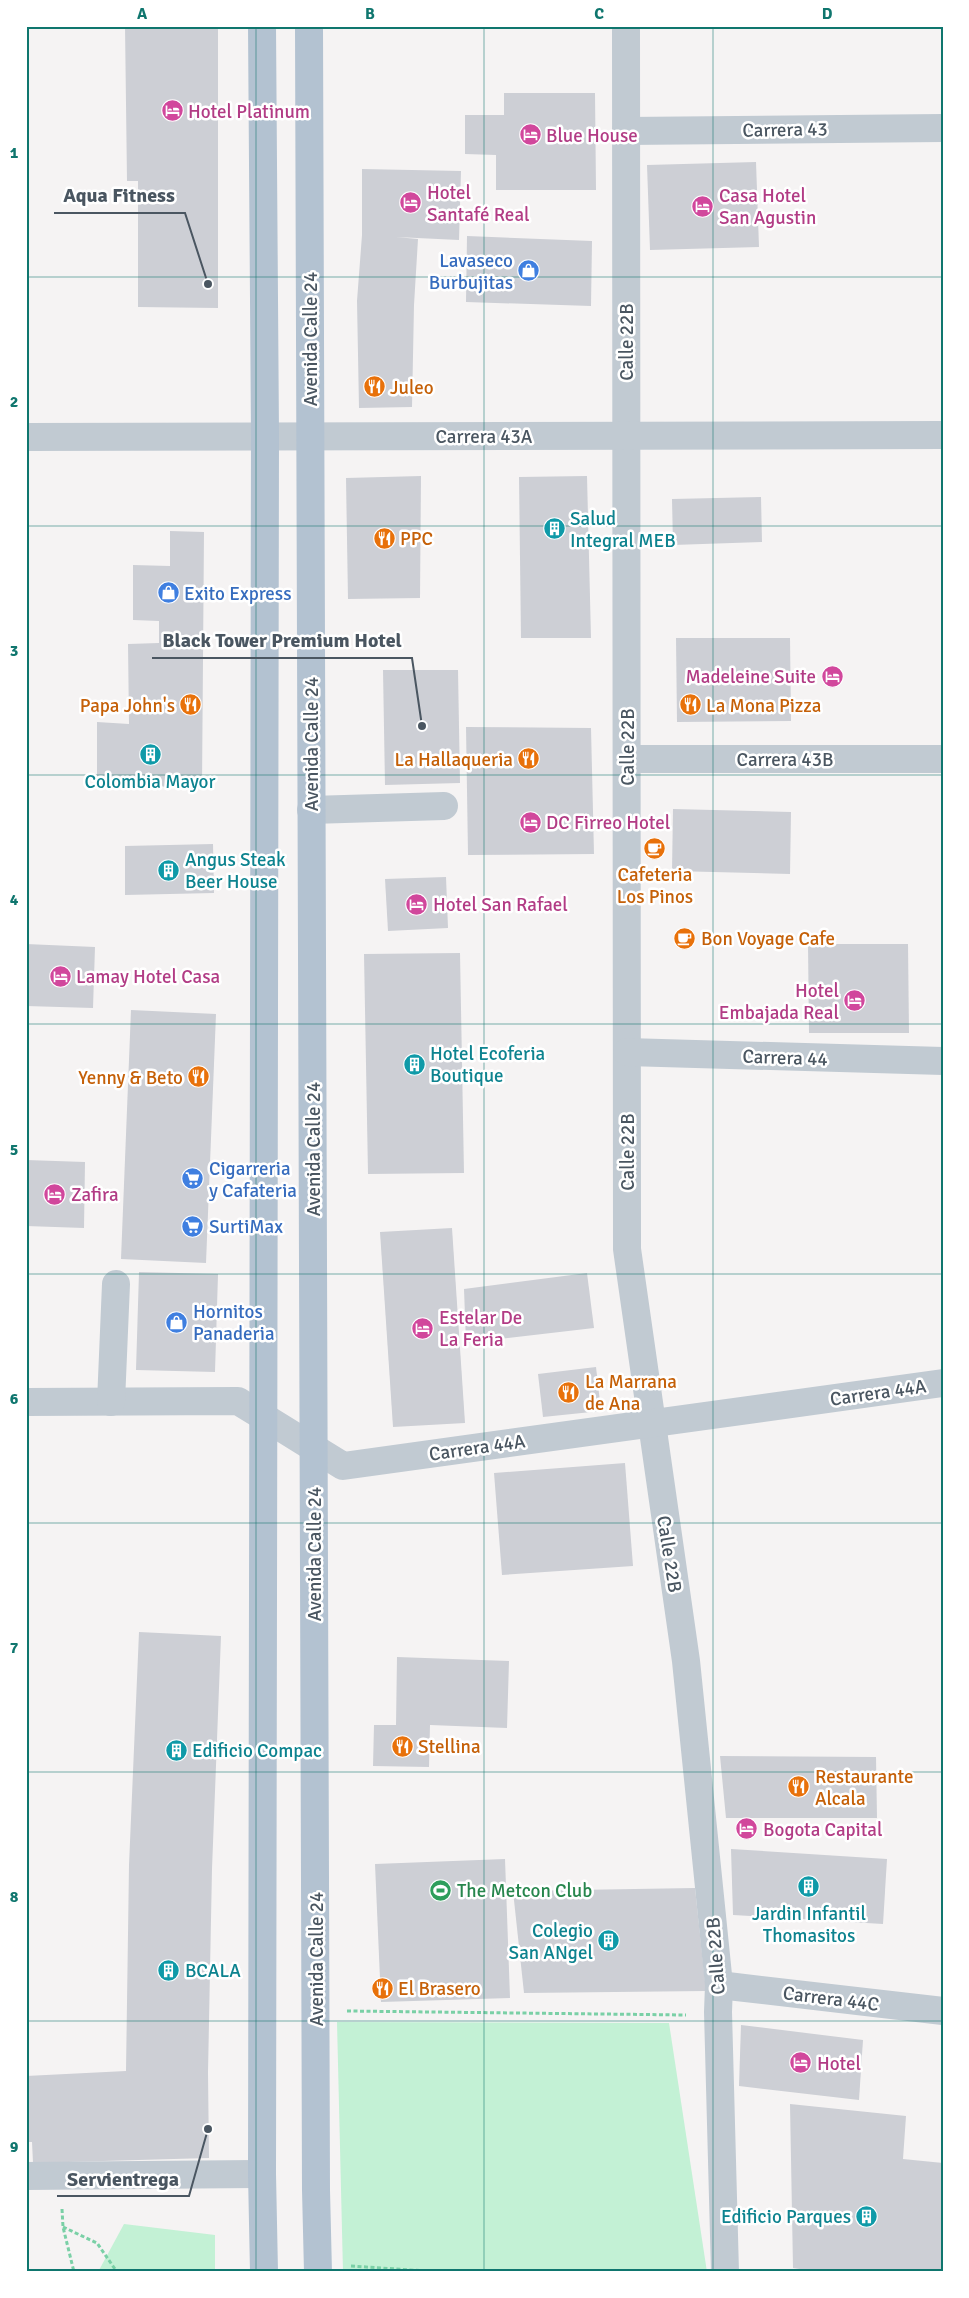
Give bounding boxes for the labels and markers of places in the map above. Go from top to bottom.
hotel icon: Hotel Platinum [160,99,184,123]
place label: Hotel Platinum [188,100,310,124]
hotel icon: Blue House [518,123,542,147]
place label: Blue House [546,124,638,148]
callout: Aqua Fitness [54,178,185,213]
place label: Hotel Santafé Real [427,181,530,227]
place label: Casa Hotel San Agustin [719,184,816,230]
hotel icon: Hotel Santafé Real [399,191,423,215]
hotel icon: Casa Hotel San Agustin [691,194,715,218]
place label: Lavaseco Burbujitas [429,249,513,295]
shop icon: Lavaseco Burbujitas [517,259,541,283]
restaurant icon: Juleo [362,375,386,399]
place label: Juleo [390,376,434,400]
place label: Salud Integral MEB [570,507,676,553]
building icon: Salud Integral MEB [542,517,566,541]
restaurant icon: PPC [372,526,396,550]
place label: PPC [400,527,433,551]
shop icon: Exito Express [156,581,180,605]
place label: Exito Express [184,582,292,606]
callout: Black Tower Premium Hotel [152,623,412,658]
hotel icon: Madeleine Suite [820,664,844,688]
place label: Madeleine Suite [686,665,816,689]
restaurant icon: Papa John's [179,693,203,717]
restaurant icon: La Mona Pizza [678,693,702,717]
place label: Papa John's [80,694,175,718]
place label: La Mona Pizza [706,694,821,718]
building icon: Colombia Mayor [138,743,162,767]
restaurant icon: La Hallaqueria [517,747,541,771]
place label: La Hallaqueria [394,748,513,772]
place label: Colombia Mayor [85,770,215,794]
hotel icon: DC Firreo Hotel [518,810,542,834]
place label: DC Firreo Hotel [546,811,670,835]
cafe icon: Cafeteria Los Pinos [643,836,667,860]
place label: Angus Steak Beer House [185,848,286,894]
building icon: Angus Steak Beer House [157,858,181,882]
place label: Cafeteria Los Pinos [617,863,693,909]
hotel icon: Hotel San Rafael [405,892,429,916]
place label: Hotel San Rafael [433,893,568,917]
cafe icon: Bon Voyage Cafe [673,926,697,950]
place label: Bon Voyage Cafe [701,927,835,951]
hotel icon: Lamay Hotel Casa [48,964,72,988]
place label: Lamay Hotel Casa [76,965,220,989]
place label: Hotel Embajada Real [719,979,839,1025]
hotel icon: Hotel Embajada Real [843,989,867,1013]
place label: Hotel Ecoferia Boutique [430,1042,545,1088]
building icon: Hotel Ecoferia Boutique [402,1052,426,1076]
restaurant icon: Yenny & Beto [187,1065,211,1089]
place label: Yenny & Beto [78,1066,183,1090]
place label: Cigarreria y Cafateria [209,1157,297,1203]
supermarket icon: Cigarreria y Cafateria [181,1167,205,1191]
hotel icon: Zafira [43,1182,67,1206]
place label: Zafira [71,1183,119,1207]
supermarket icon: SurtiMax [181,1214,205,1238]
place label: SurtiMax [209,1215,283,1239]
place label: Hornitos Panaderia [193,1300,275,1346]
place label: Estelar De La Feria [439,1306,522,1352]
shop icon: Hornitos Panaderia [165,1310,189,1334]
hotel icon: Estelar De La Feria [411,1316,435,1340]
place label: La Marrana de Ana [585,1370,677,1416]
restaurant icon: La Marrana de Ana [557,1380,581,1404]
restaurant icon: Stellina [390,1734,414,1758]
place label: Stellina [418,1735,481,1759]
building icon: Edificio Compac [164,1738,188,1762]
place label: Edificio Compac [192,1739,322,1763]
place label: Restaurante Alcala [815,1765,914,1811]
restaurant icon: Restaurante Alcala [787,1775,811,1799]
hotel icon: Bogota Capital [735,1817,759,1841]
place label: Bogota Capital [763,1818,883,1842]
building icon: Jardin Infantil Thomasitos [797,1875,821,1899]
sports icon: The Metcon Club [429,1878,453,1902]
place label: The Metcon Club [457,1879,592,1903]
place label: Jardin Infantil Thomasitos [752,1902,866,1948]
place label: Colegio San ANgel [509,1919,593,1965]
building icon: Colegio San ANgel [597,1929,621,1953]
building icon: BCALA [157,1958,181,1982]
place label: BCALA [185,1959,241,1983]
restaurant icon: El Brasero [370,1976,394,2000]
place label: El Brasero [398,1977,481,2001]
hotel icon: Hotel [789,2051,813,2075]
place label: Hotel [817,2052,861,2076]
callout: Servientrega [57,2161,189,2196]
building icon: Edificio Parques [855,2204,879,2228]
place label: Edificio Parques [721,2205,851,2229]

